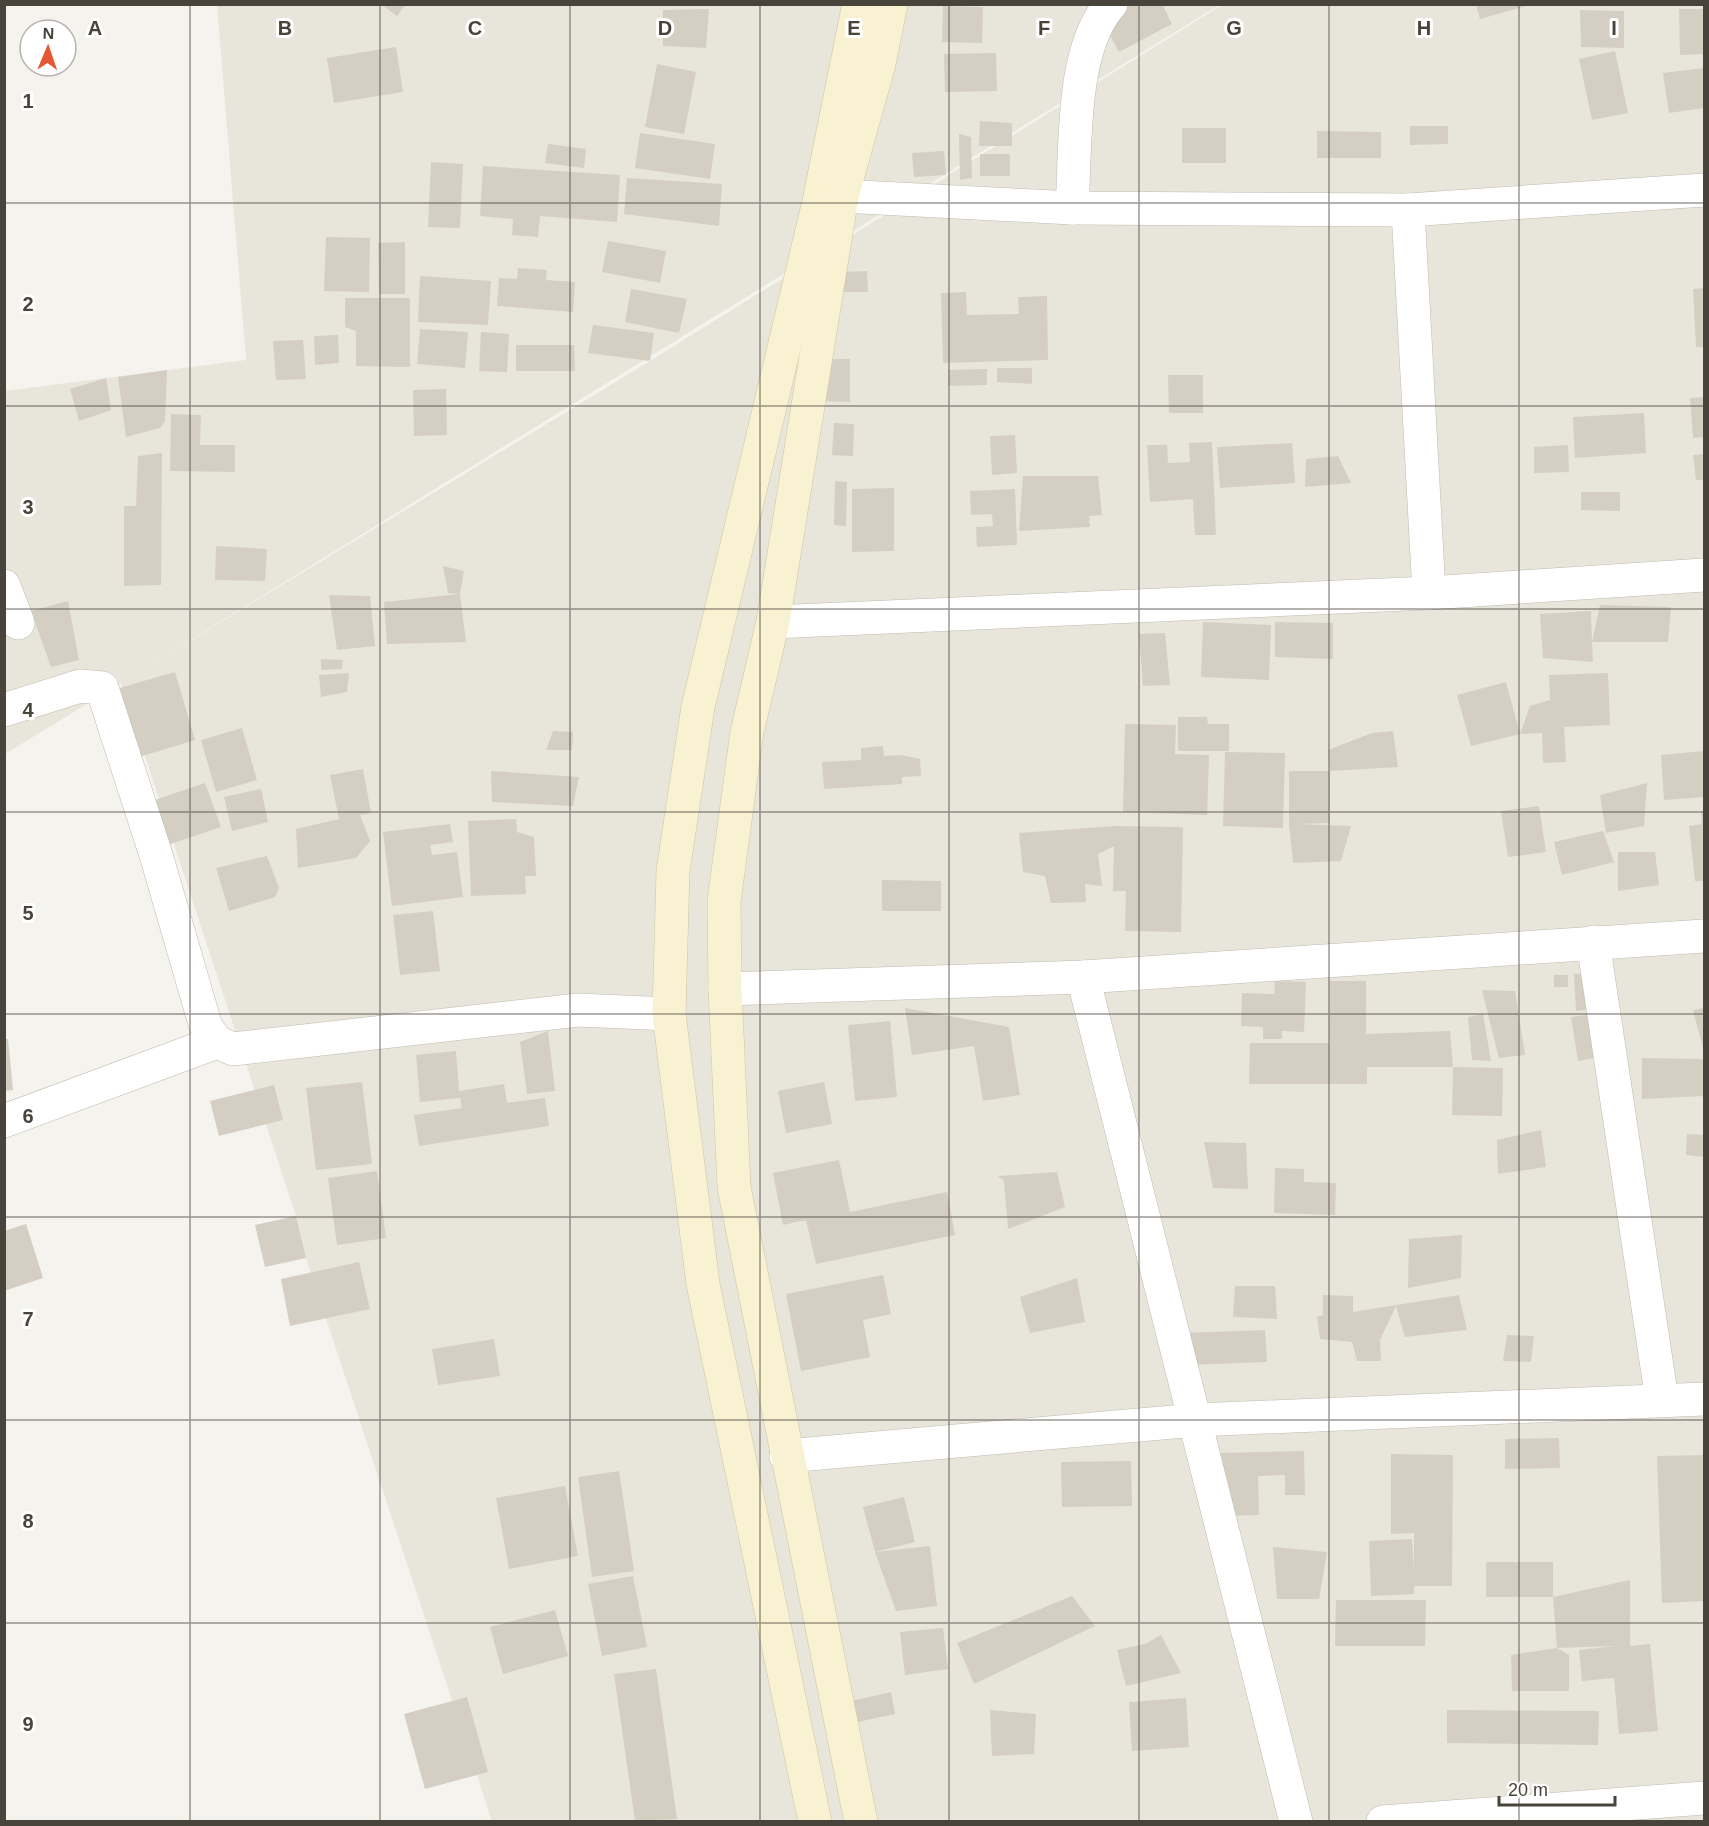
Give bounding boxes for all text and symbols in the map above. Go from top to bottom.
text: A [88,17,102,39]
text: B [278,17,292,39]
text: C [468,17,482,39]
text: D [658,17,672,39]
text: E [847,17,861,39]
text: F [1038,17,1050,39]
text: G [1226,17,1242,39]
text: H [1417,17,1431,39]
text: I [1611,17,1617,39]
north arrow [18,18,78,78]
text: N [42,25,55,42]
text: 1 [22,90,34,112]
text: 2 [22,293,34,315]
text: 3 [22,496,34,518]
text: 4 [22,699,34,721]
text: 5 [22,902,34,924]
text: 6 [22,1105,34,1127]
text: 7 [22,1308,34,1330]
text: 8 [22,1510,34,1532]
text: 9 [22,1713,34,1735]
scale bar [1499,1769,1614,1807]
text: 20 m [1508,1780,1548,1800]

